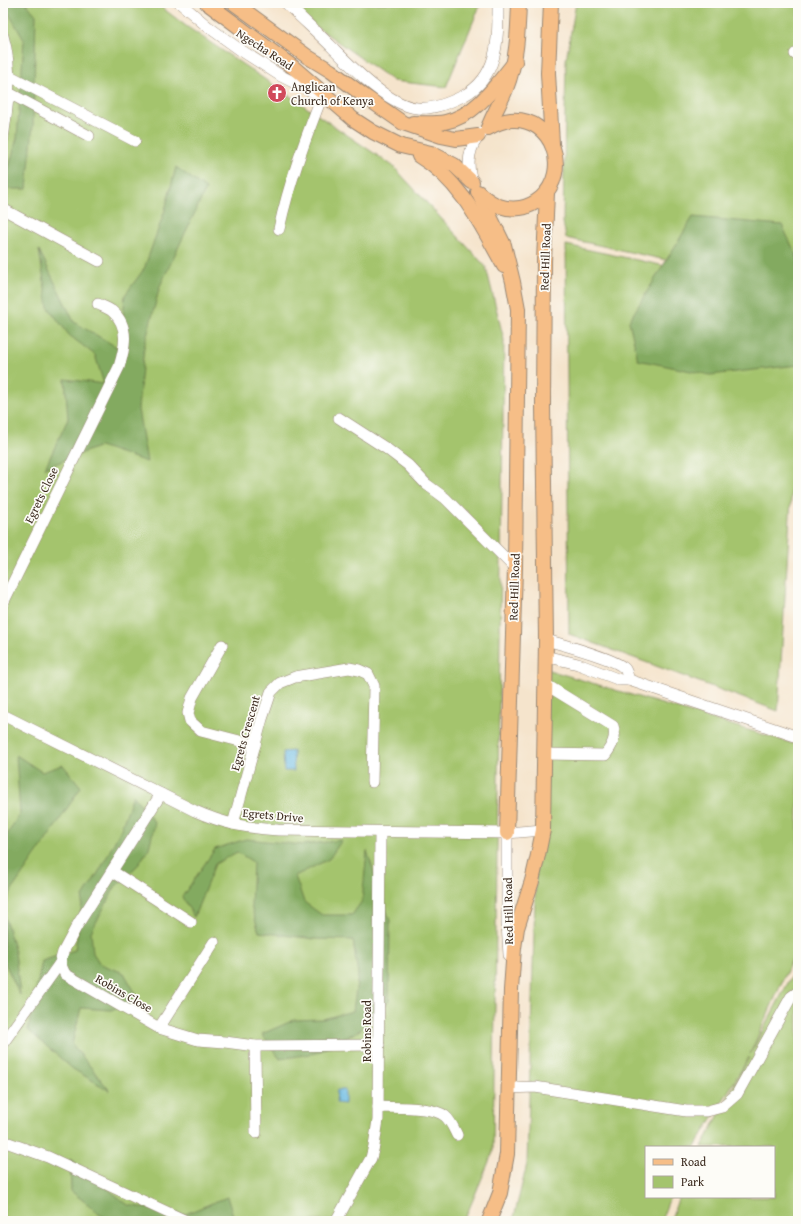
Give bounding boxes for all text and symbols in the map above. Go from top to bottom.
street label: Ngecha Road [233,24,297,74]
place label: Anglican Church of Kenya [291,78,374,109]
church icon: Anglican Church of Kenya [266,82,288,104]
street label: Red Hill Road [535,222,555,291]
street label: Egrets Close [20,464,62,526]
street label: Red Hill Road [504,552,524,621]
street label: Egrets Crescent [226,693,264,773]
street label: Egrets Drive [242,804,304,826]
street label: Red Hill Road [499,877,517,945]
street label: Robins Close [92,970,156,1016]
street label: Robins Road [358,999,375,1062]
legend [645,1146,775,1198]
text: Road [681,1153,707,1170]
text: Park [681,1173,705,1190]

